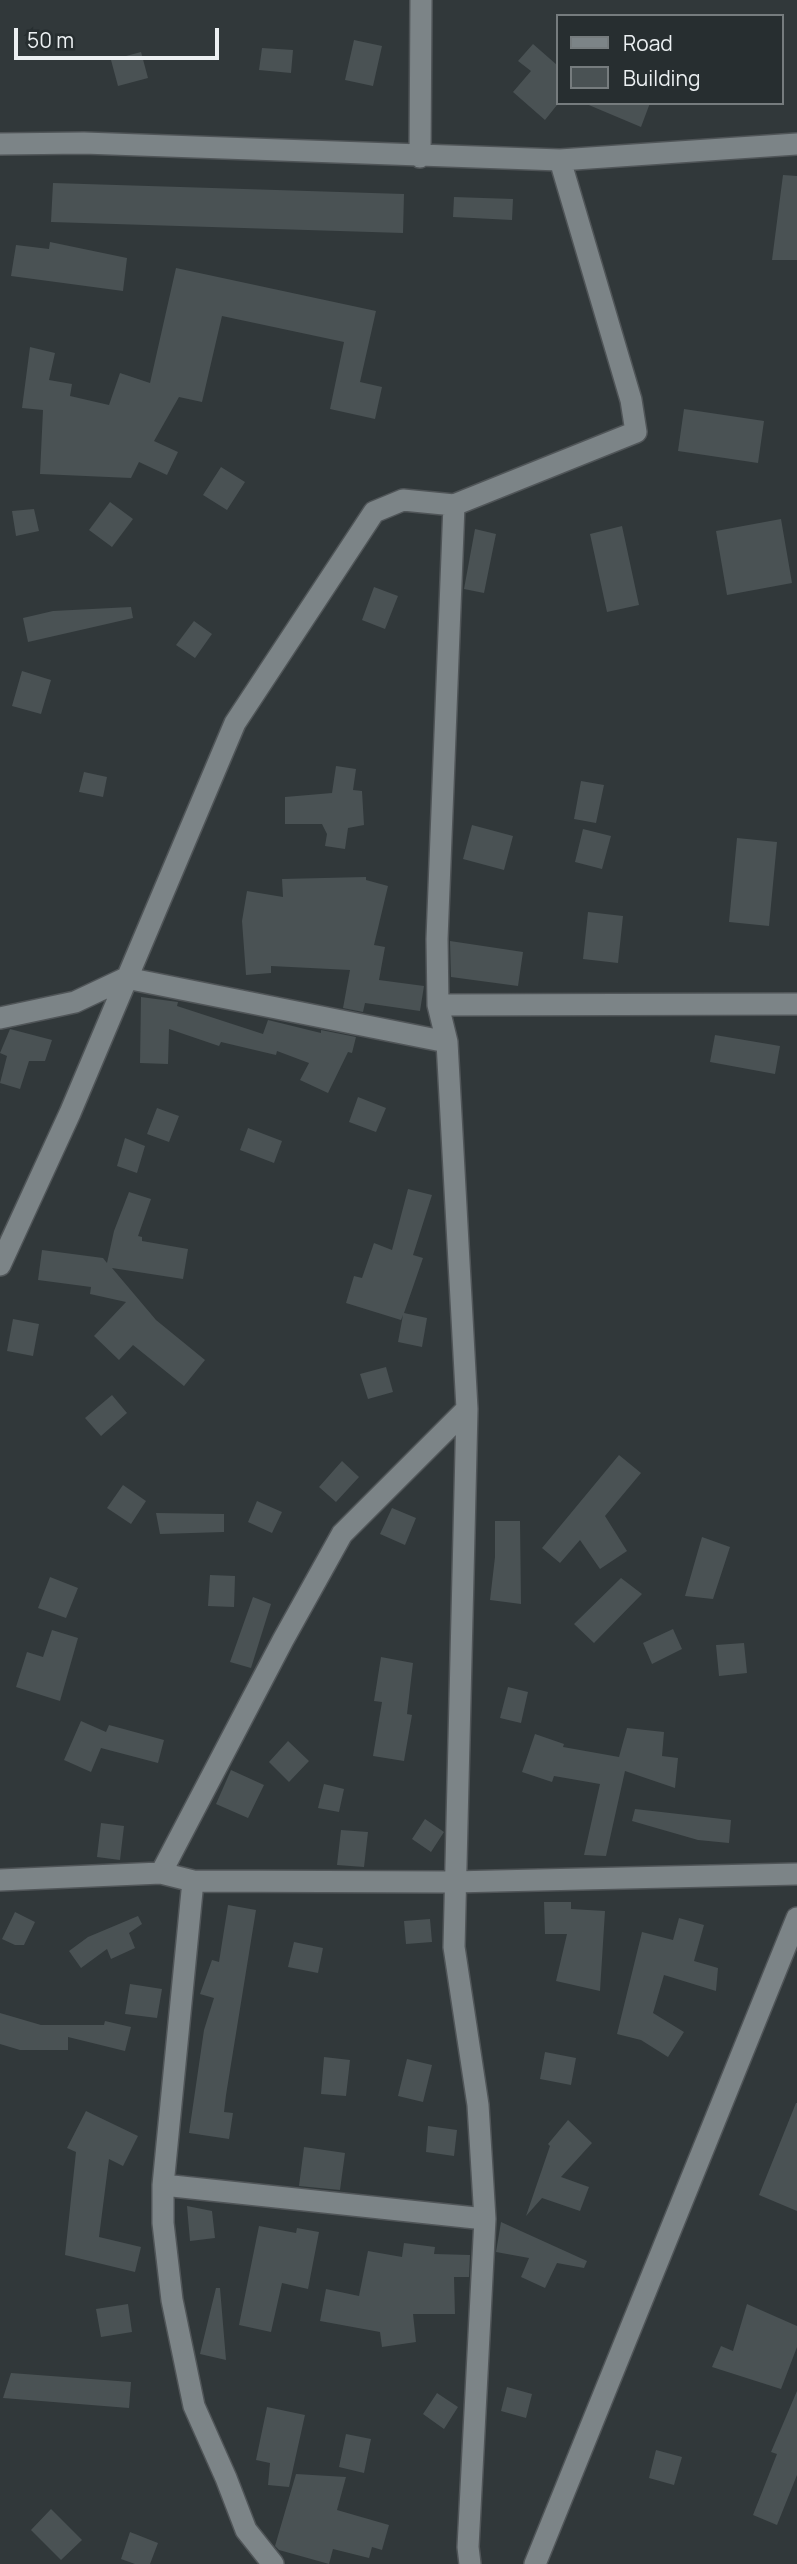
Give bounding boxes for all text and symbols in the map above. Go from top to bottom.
scale bar [18,14,222,58]
legend [556,14,783,105]
text: 50 m [27,26,74,54]
text: Road [623,29,673,57]
text: Building [623,64,700,92]

